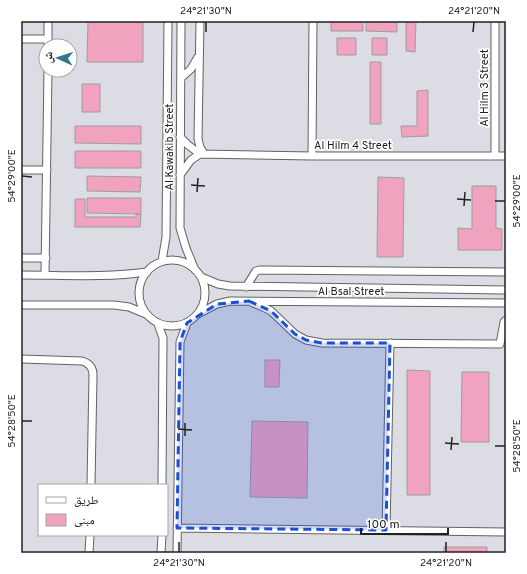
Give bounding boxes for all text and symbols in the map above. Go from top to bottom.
text: 24°21'30"N [180,5,232,18]
text: 24°21'20"N [448,5,500,18]
north arrow [38,38,78,78]
street label: Al Hilm 3 Street [478,49,492,127]
text: ش [42,51,56,64]
street label: Al Kawakib Street [163,104,177,190]
street label: Al Hilm 4 Street [314,139,392,153]
text: 54°29'00"E [6,149,19,203]
text: 54°29'00"E [511,174,524,228]
street label: Al Bsal Street [318,285,384,299]
text: 54°28'50"E [6,394,19,448]
text: 54°28'50"E [511,419,524,473]
legend [38,484,168,536]
text: طريق [74,493,99,509]
scale bar [361,510,448,536]
text: مبنى [74,513,95,529]
text: 100 m [367,517,400,533]
text: 24°21'30"N [153,557,205,570]
text: 24°21'20"N [420,557,472,570]

